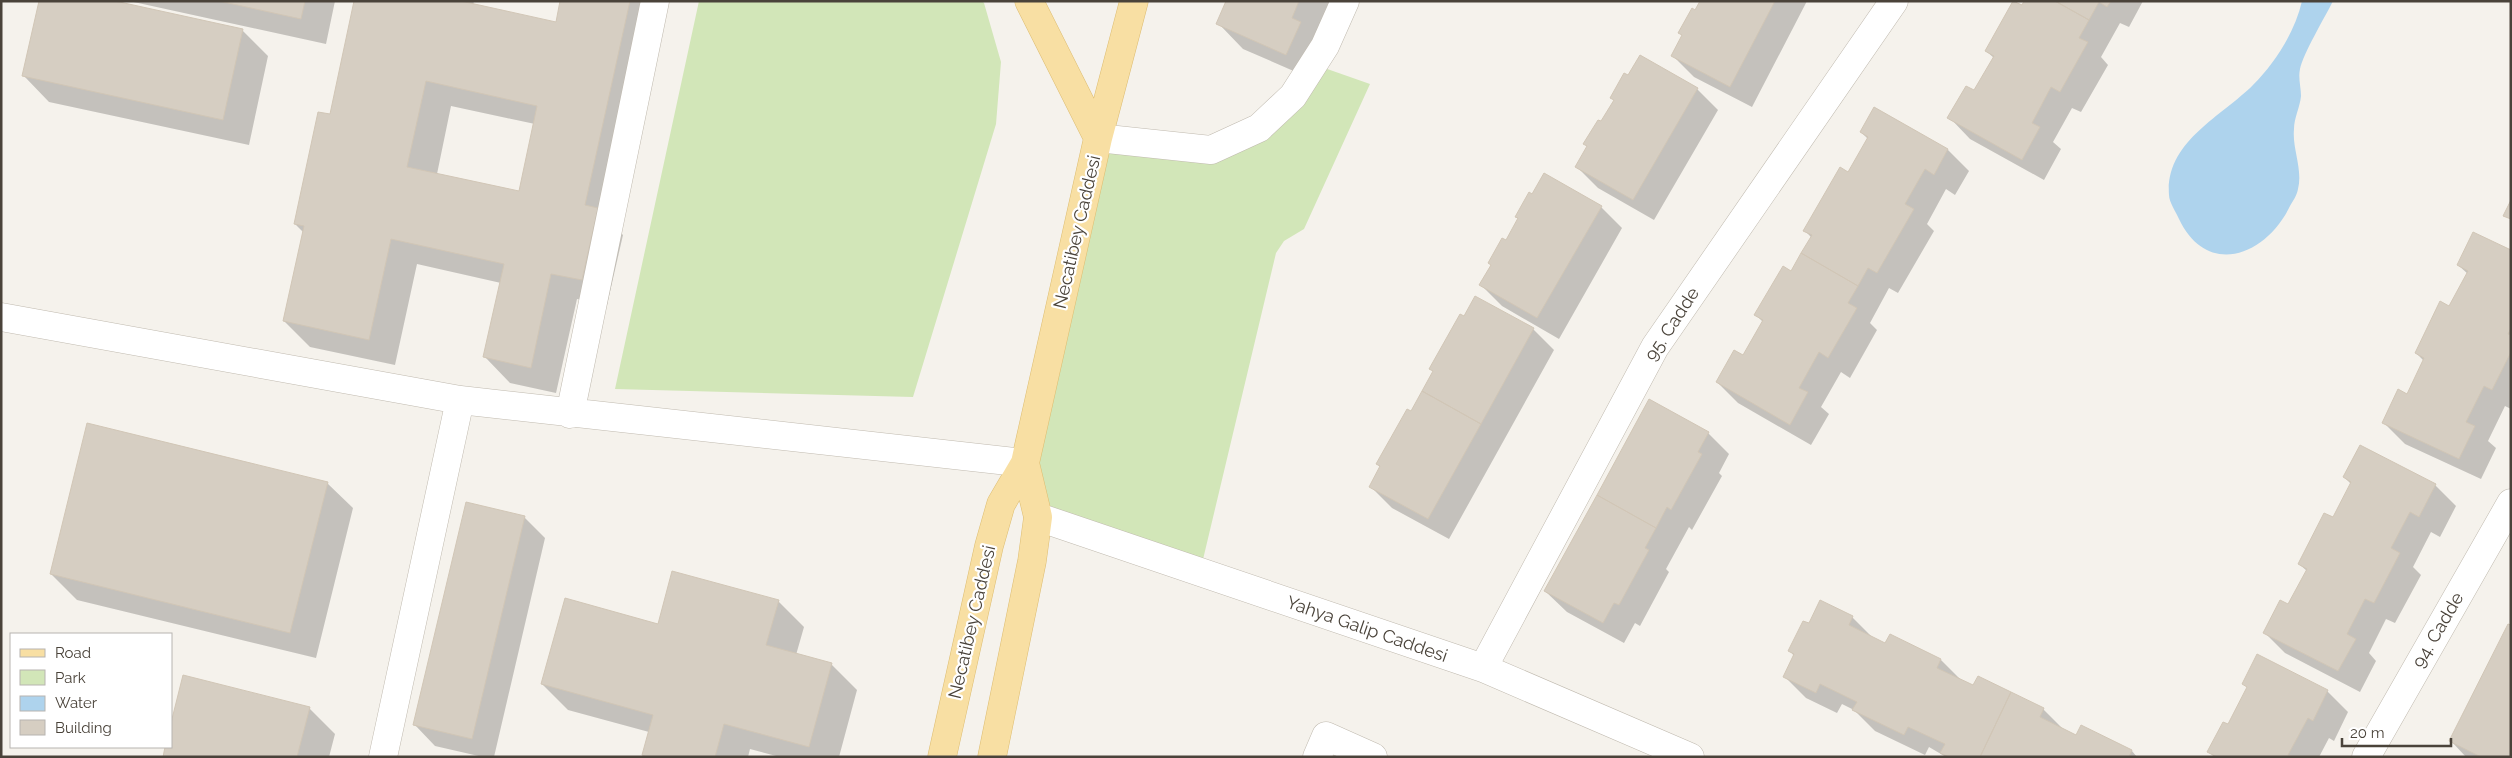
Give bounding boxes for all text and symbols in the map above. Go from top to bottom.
street label: Necatibey Caddesi [1049,153,1104,311]
street label: 95. Cadde [1640,283,1703,364]
street label: Necatibey Caddesi [944,543,999,701]
street label: 94. Cadde [2408,588,2468,671]
street label: Yahya Galip Caddesi [1284,591,1450,666]
legend [10,633,172,748]
text: Road [55,644,91,662]
text: Park [55,669,86,687]
text: Water [55,694,98,712]
scale bar [2342,716,2451,748]
text: Building [55,719,112,737]
text: 20 m [2350,724,2385,742]

